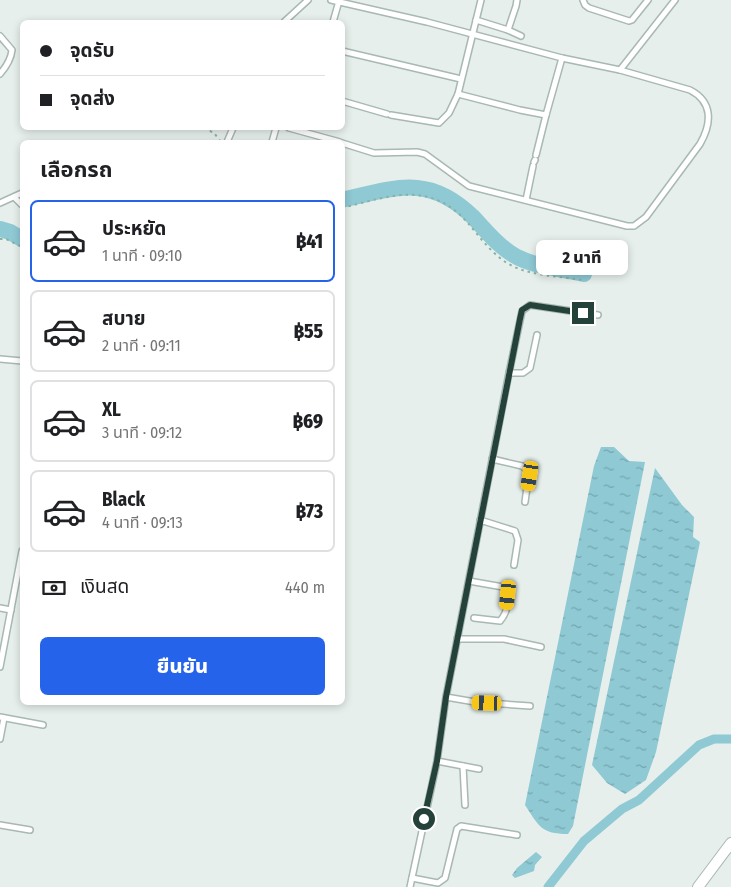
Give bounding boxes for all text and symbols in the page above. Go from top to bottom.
text: จุดรับ [70,39,115,62]
text: จุดส่ง [70,87,115,110]
text: เลือกรถ [40,156,113,183]
text: ประหยัด [102,217,166,240]
icon: car [42,219,87,264]
text: ฿41 [296,230,323,253]
callout: 2 นาที [537,240,629,276]
text: 1 นาที · 09:10 [102,246,182,265]
text: 2 นาที [563,248,601,267]
route end [572,302,594,324]
text: สบาย [102,307,146,330]
icon: car [42,309,87,354]
text: ฿55 [294,320,323,343]
text: 2 นาที · 09:11 [102,336,181,355]
text: XL [102,398,121,421]
icon: car [42,399,87,444]
text: ฿69 [293,410,323,433]
text: 3 นาที · 09:12 [102,423,182,442]
car [520,460,539,492]
text: Black [102,488,145,511]
icon: car [42,489,87,534]
text: ฿73 [296,500,323,523]
text: 4 นาที · 09:13 [102,513,183,532]
icon: cash [40,574,68,602]
text: เงินสด [80,575,129,598]
text: 440 m [285,578,325,597]
car [498,579,517,611]
button: ยืนยัน [40,637,325,695]
car [471,695,502,711]
route start [413,808,435,830]

